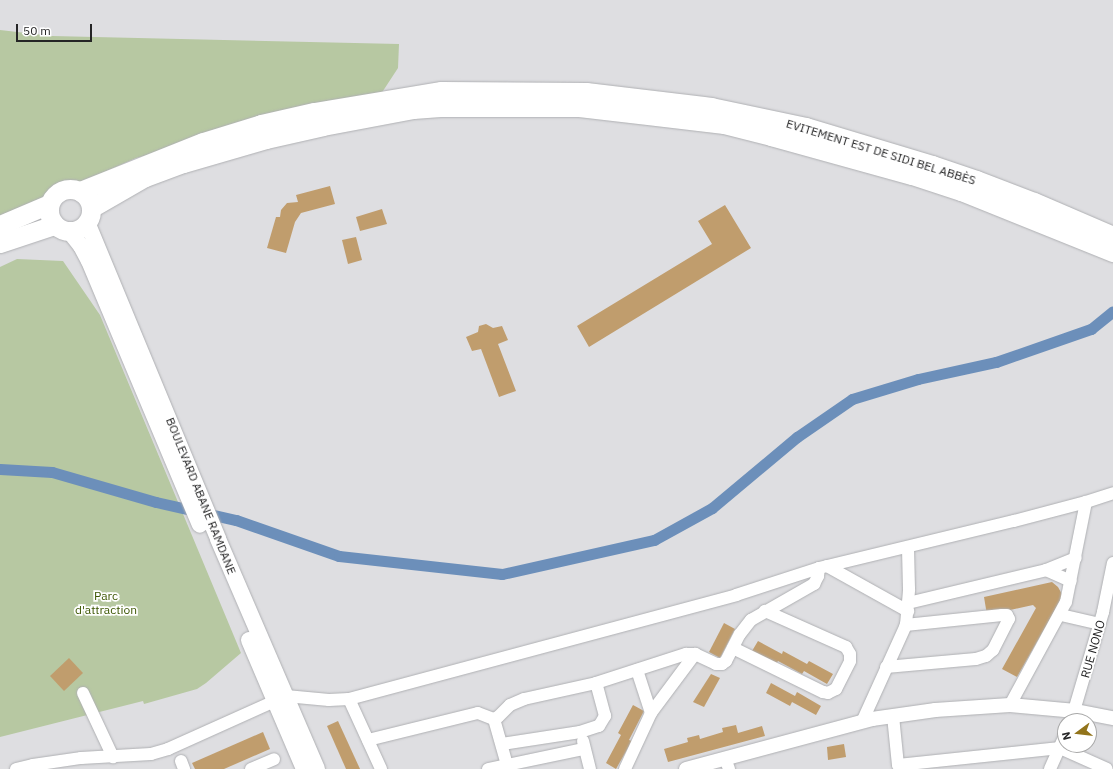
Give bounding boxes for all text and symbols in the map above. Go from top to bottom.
scale bar [18,16,94,42]
text: 50 m [23,23,51,38]
street label: EVITEMENT EST DE SIDI BEL ABBÈS [784,116,978,188]
street label: BOULEVARD ABANE RAMDANE [163,415,239,577]
park label: Parc d'attraction [75,589,137,617]
street label: RUE NONO [1078,618,1108,680]
north arrow [1057,713,1097,753]
text: N [1059,730,1074,742]

